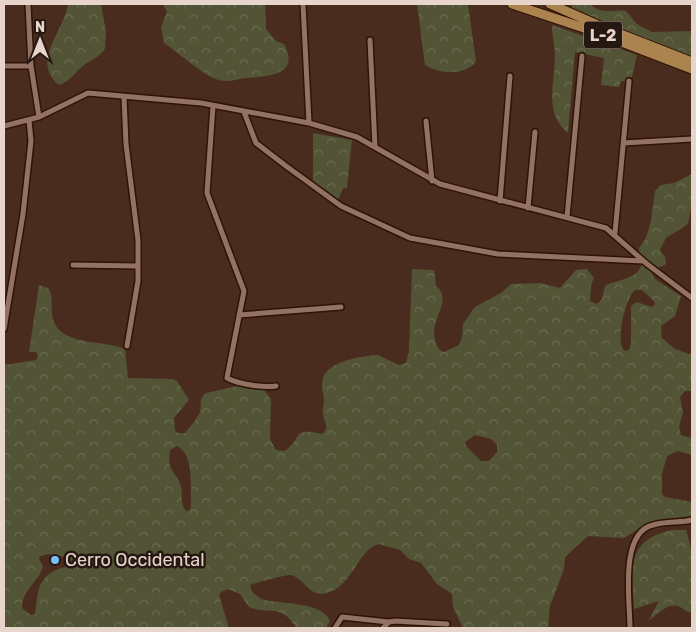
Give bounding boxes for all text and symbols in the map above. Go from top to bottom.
north arrow [15,15,65,65]
text: N [35,19,45,36]
road number: L-2 [584,22,622,48]
place label: Cerro Occidental [65,549,205,571]
marker: Cerro Occidental [49,554,61,566]

